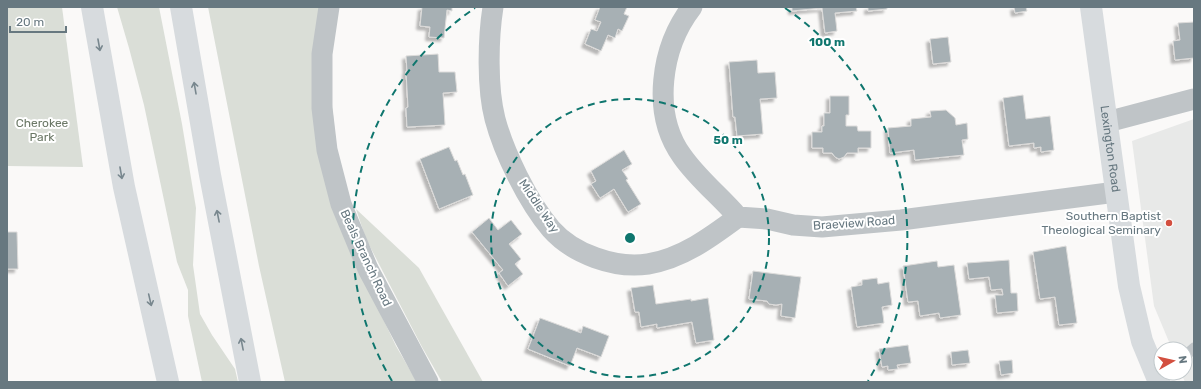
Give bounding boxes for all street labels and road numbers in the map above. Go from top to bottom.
street label: Lexington Road [1097,104,1123,193]
street label: Middle Way [516,177,562,236]
street label: Beals Branch Road [337,207,395,309]
street label: Braeview Road [812,213,896,233]

